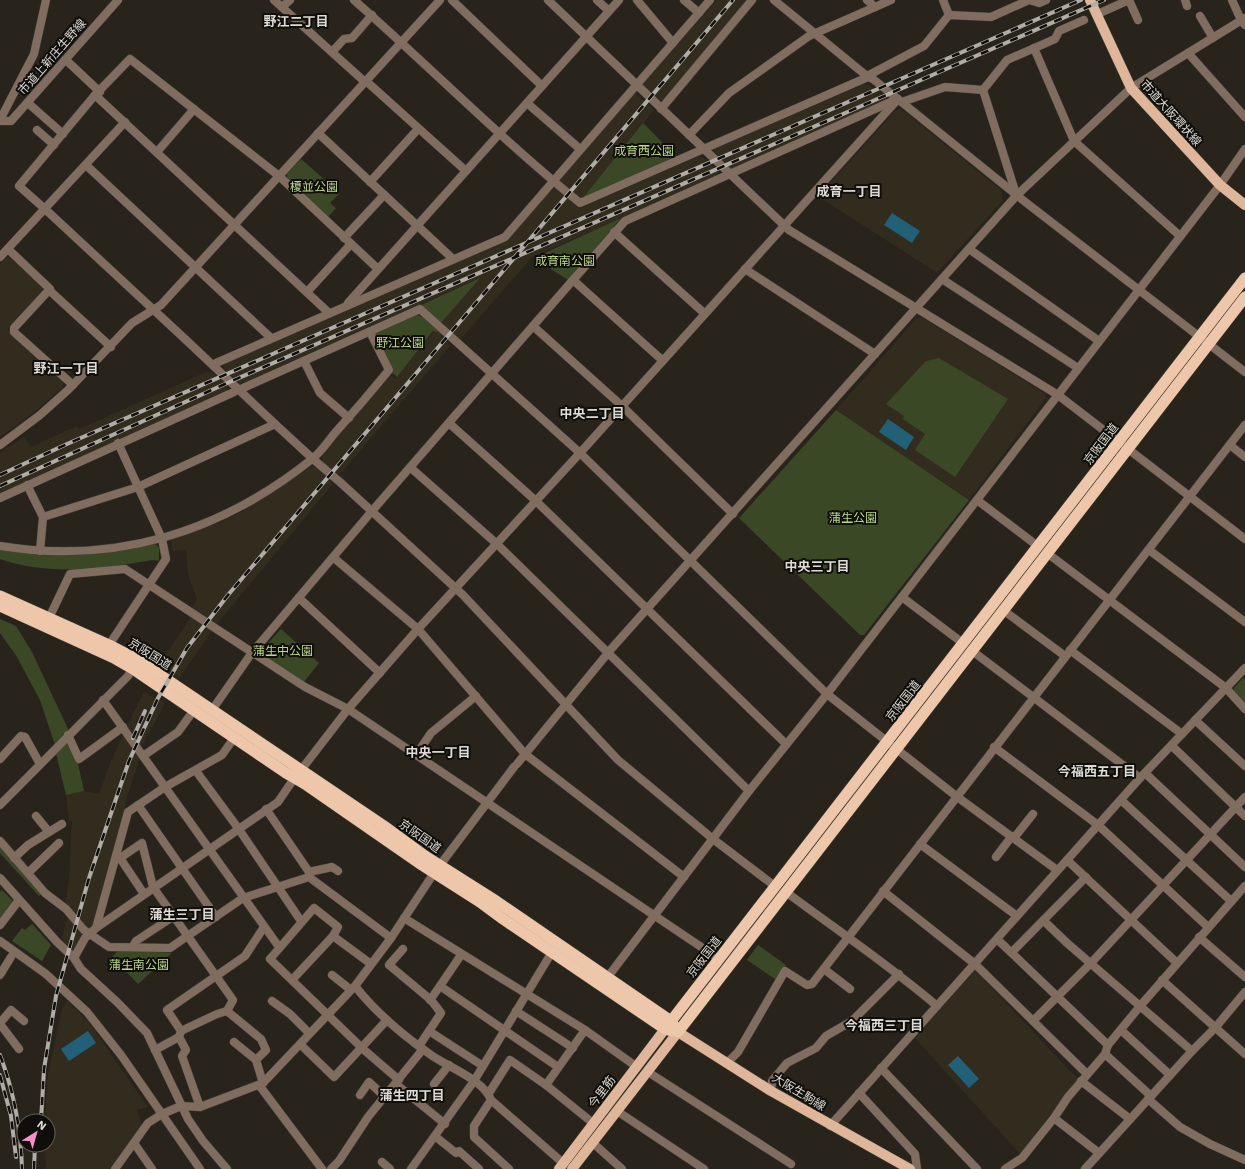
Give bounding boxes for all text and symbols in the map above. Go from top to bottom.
district label: 野江二丁目 [263,14,329,29]
street label: 市道上新庄生野線 [15,16,89,98]
street label: 市道大阪環状線 [1138,77,1204,149]
park label: 成育西公園 [614,144,674,158]
park label: 榎並公園 [290,180,338,194]
district label: 成育一丁目 [816,184,882,199]
park label: 成育南公園 [535,254,595,268]
park label: 野江公園 [376,336,424,350]
district label: 野江一丁目 [33,361,99,376]
district label: 中央二丁目 [559,406,625,421]
street label: 京阪国道 [1081,421,1121,467]
park label: 蒲生公園 [829,511,877,525]
district label: 中央三丁目 [784,559,850,574]
street label: 京阪国道 [126,635,174,673]
park label: 蒲生中公園 [253,644,313,658]
street label: 京阪国道 [883,678,923,724]
district label: 中央一丁目 [405,745,471,760]
district label: 今福西五丁目 [1058,764,1136,779]
street label: 京阪国道 [396,816,444,856]
district label: 蒲生三丁目 [149,907,215,922]
street label: 京阪国道 [684,934,724,980]
park label: 蒲生南公園 [109,958,169,972]
district label: 今福西三丁目 [845,1018,923,1033]
street label: 大阪生駒線 [770,1071,828,1113]
street label: 今里筋 [586,1073,618,1111]
district label: 蒲生四丁目 [379,1088,445,1103]
north arrow [16,1113,56,1153]
text: N [35,1118,49,1133]

